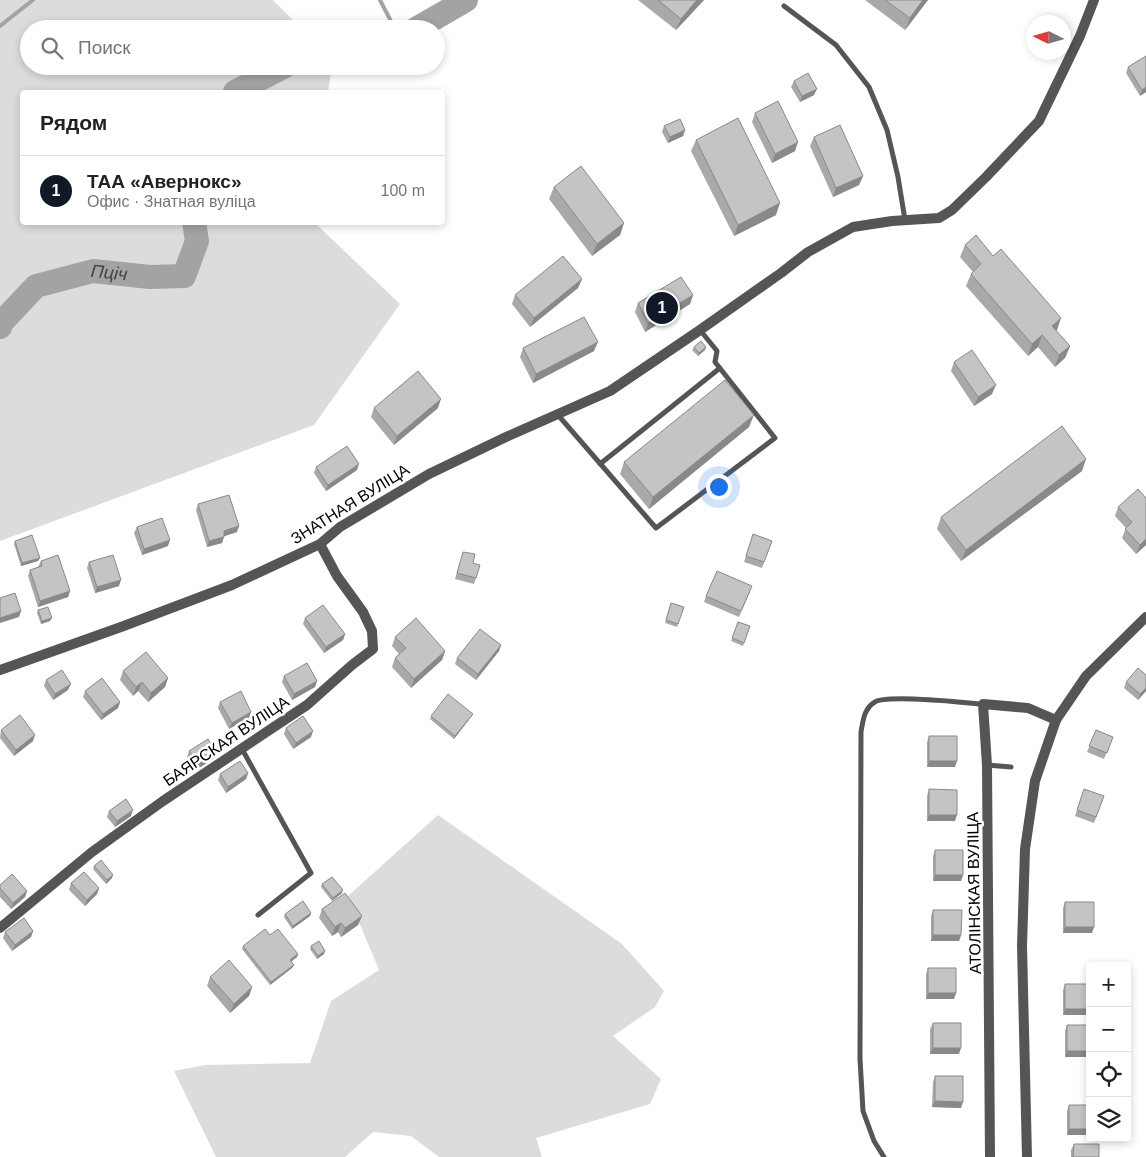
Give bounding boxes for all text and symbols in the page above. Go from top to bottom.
north arrow [1026,15,1071,60]
search box [20,20,445,75]
icon: search [38,34,66,62]
text: Поиск [78,37,131,58]
text: Рядом [40,111,107,134]
text: ТАА «Авернокс» [87,171,242,192]
text: 1 [52,182,60,199]
text: 100 m [381,182,425,199]
text: Офис · Знатная вуліца [87,193,256,210]
water label: Пціч [90,261,128,285]
pin: 1 [646,289,678,327]
street label: ЗНАТНАЯ ВУЛІЦА [288,461,412,547]
your location [706,474,732,500]
street label: БАЯРСКАЯ ВУЛІЦА [160,692,292,789]
street label: АТОЛІНСКАЯ ВУЛІЦА [964,812,984,974]
map controls [1086,962,1131,1142]
button: + [1086,962,1131,1007]
button: − [1086,1007,1131,1052]
button: locate [1086,1052,1131,1097]
button: layers [1086,1097,1131,1142]

